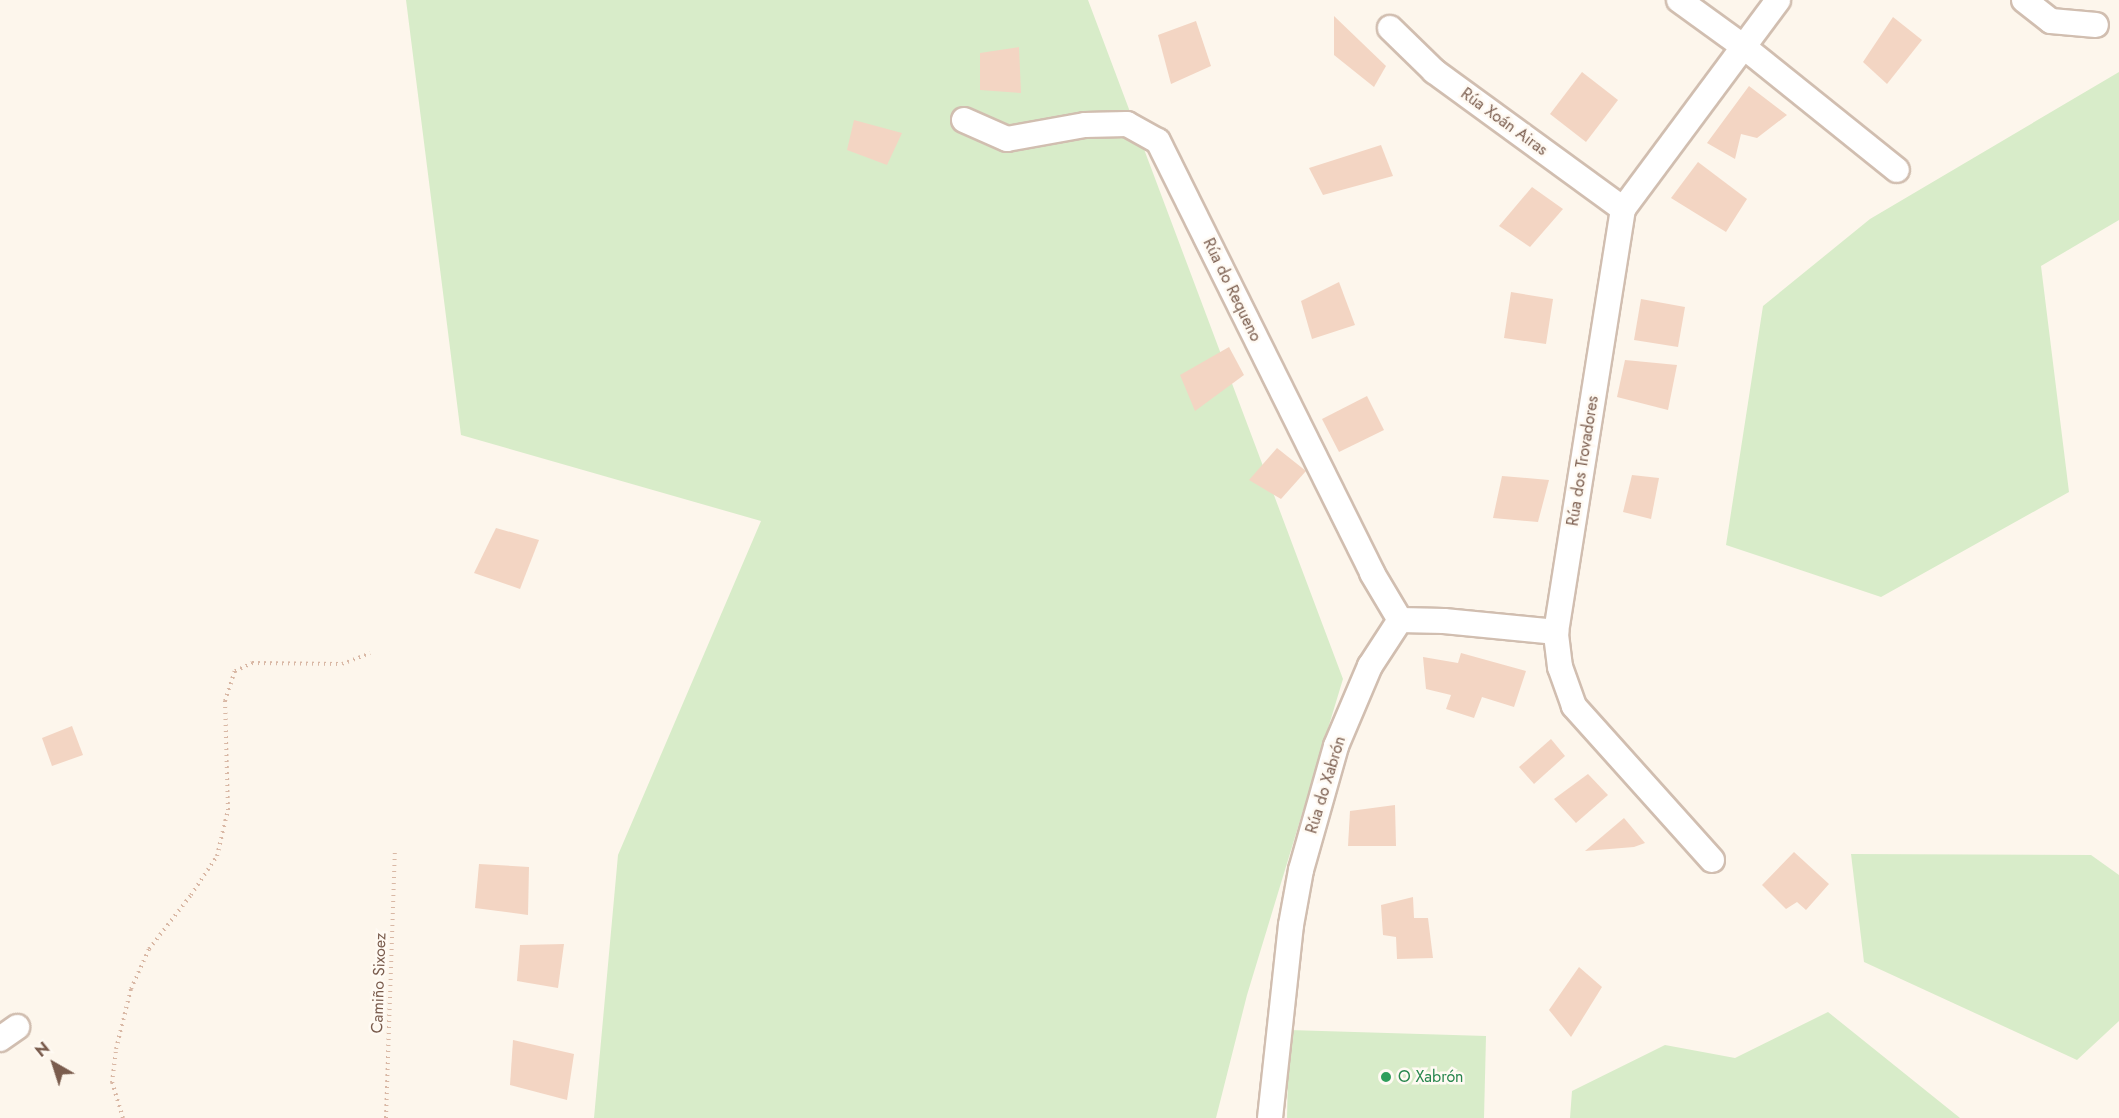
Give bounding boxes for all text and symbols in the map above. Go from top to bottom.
street label: Rúa Xoán Airas [1457,84,1551,160]
street label: Rúa do Requeno [1199,235,1265,345]
street label: Rúa dos Trovadores [1563,395,1603,527]
street label: Rúa do Xabrón [1302,734,1350,836]
street label: Camiño Sixoez [368,932,390,1034]
north arrow [24,1034,84,1094]
text: N [30,1037,55,1063]
place label: O Xabrón [1398,1067,1464,1087]
marker: O Xabrón [1379,1070,1393,1084]

